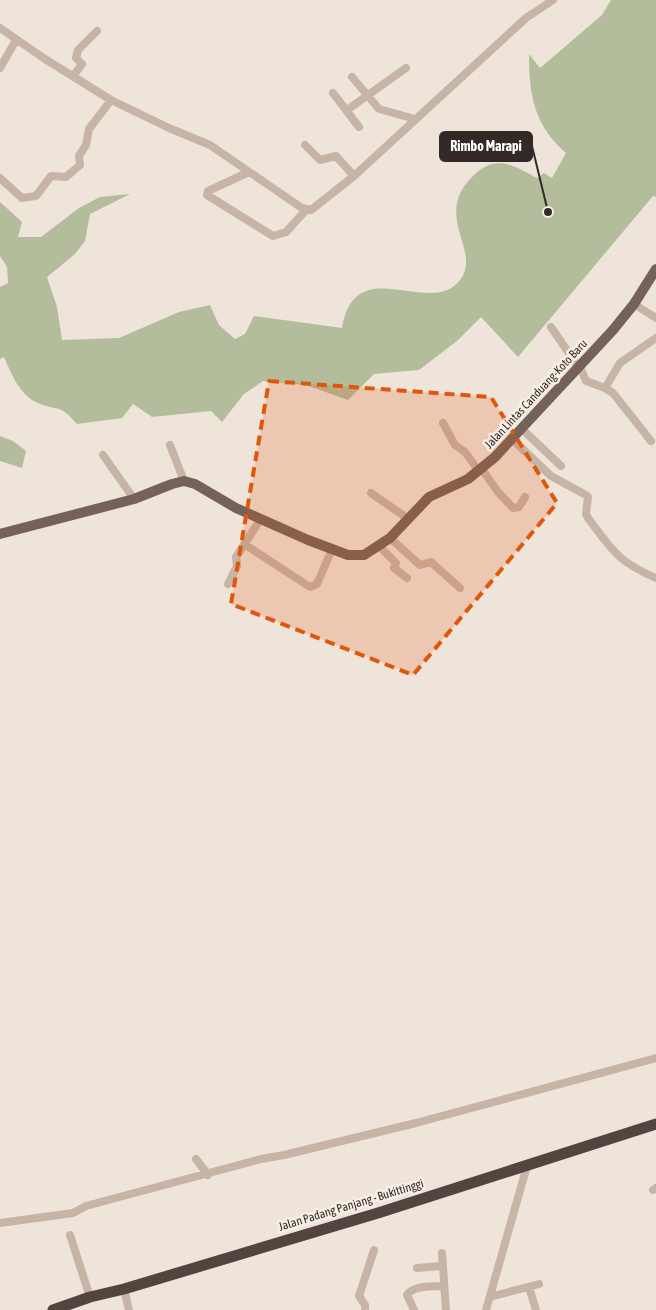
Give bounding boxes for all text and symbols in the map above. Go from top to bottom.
callout: Rimbo Marapi [440,132,532,161]
text: Rimbo Marapi [450,138,522,154]
street label: Jalan Lintas Canduang-Koto Baru [482,336,590,451]
street label: Jalan Padang Panjang - Bukittinggi [277,1176,425,1234]

